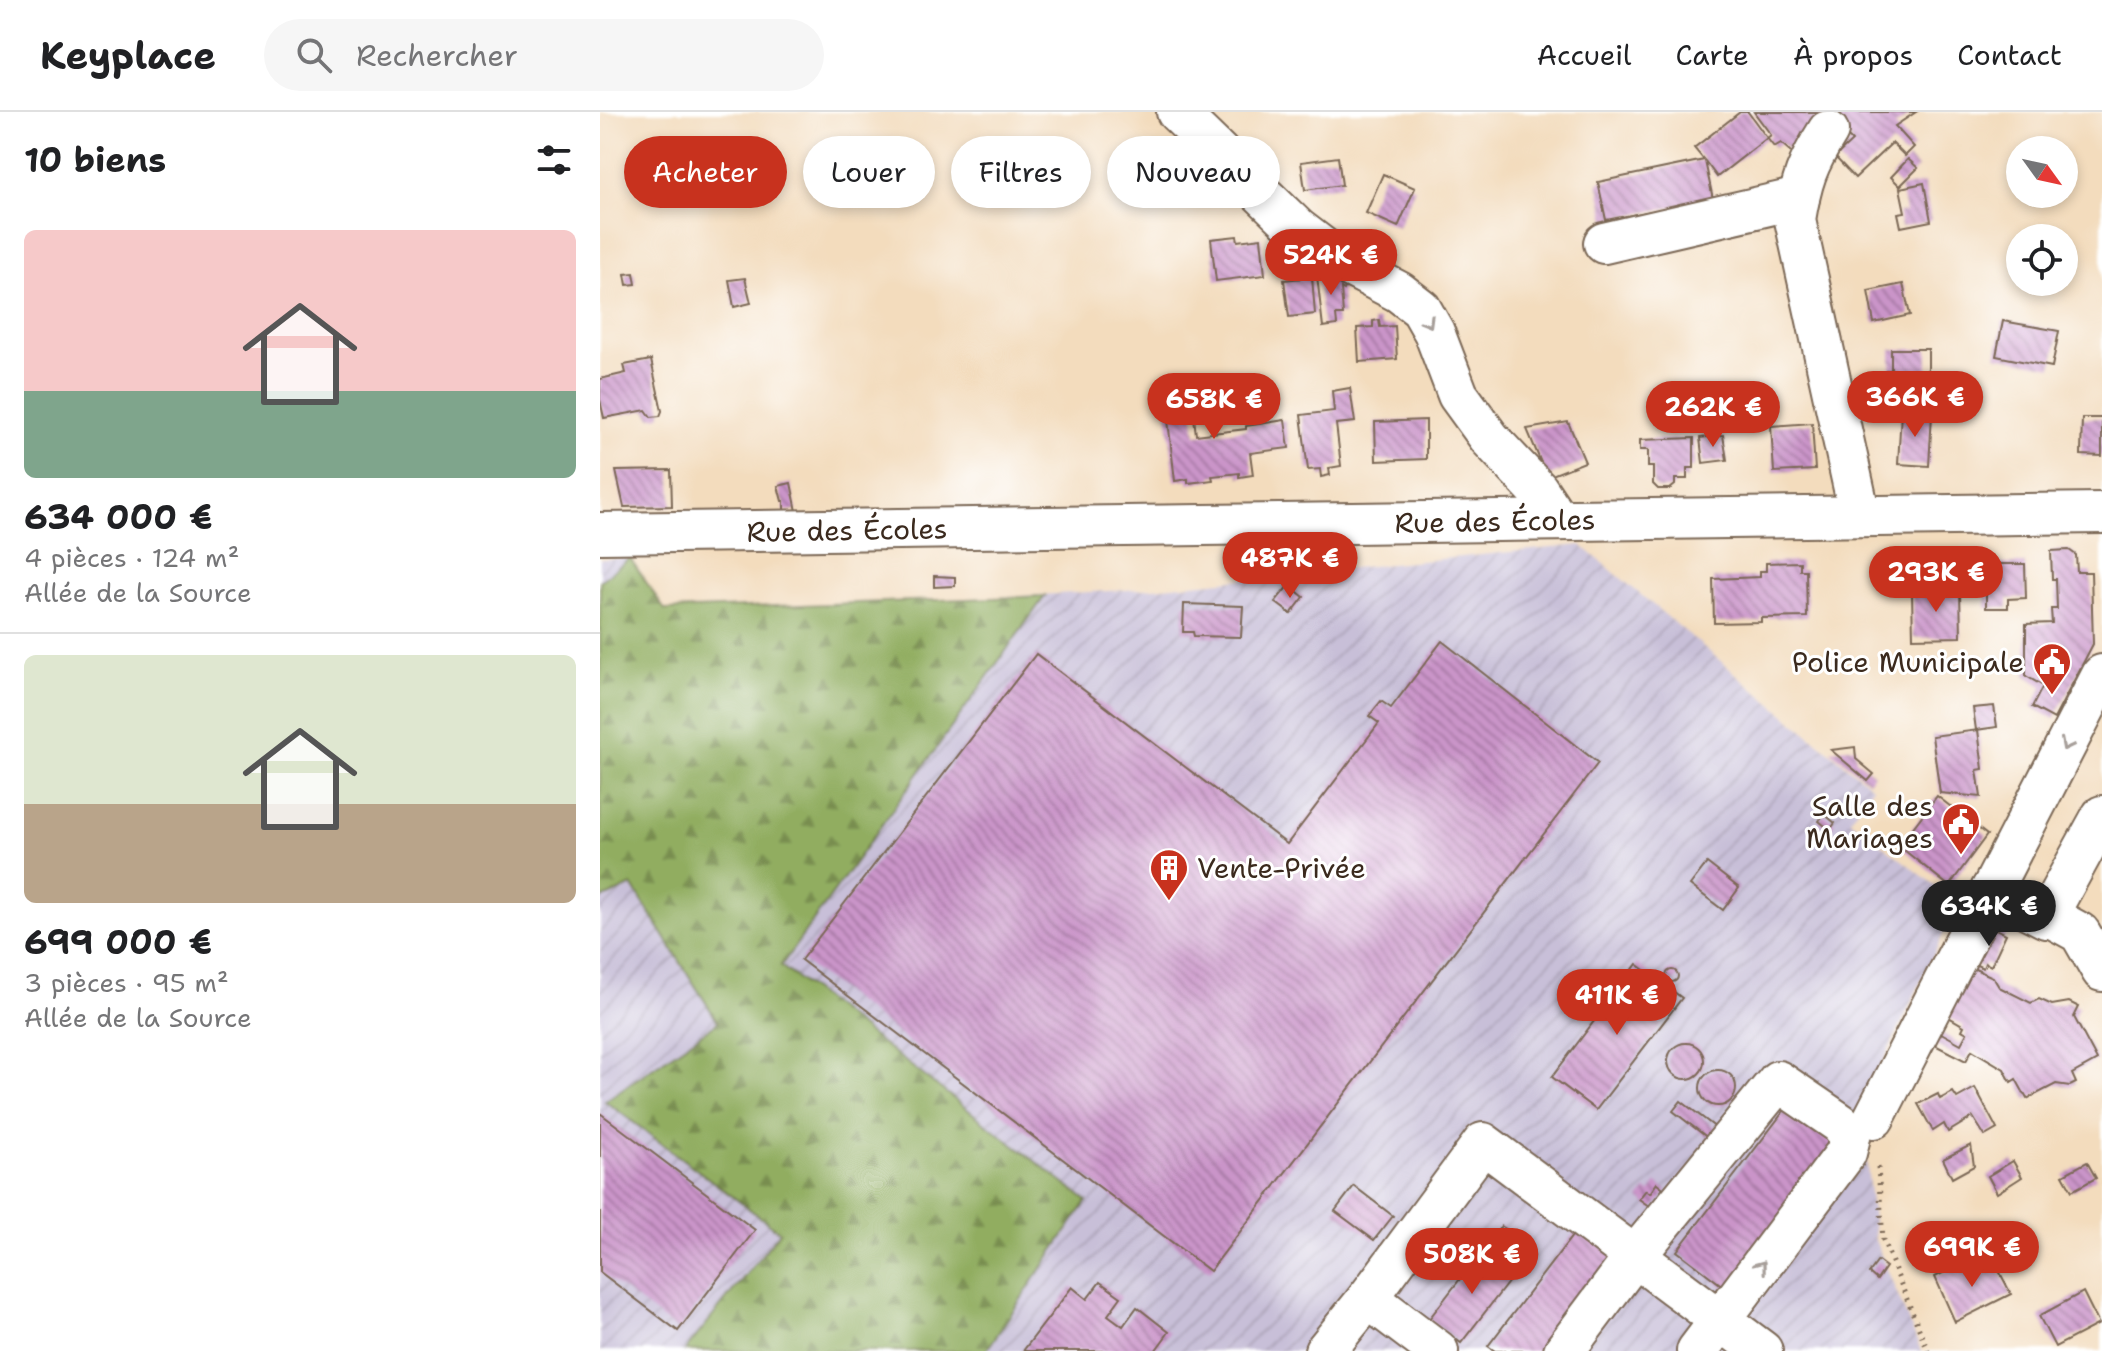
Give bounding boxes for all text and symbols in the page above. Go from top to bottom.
search box [264,19,824,91]
text: Keyplace [40,30,216,81]
icon: search [292,33,336,77]
text: Rechercher [356,35,518,76]
text: Accueil [1537,36,1631,74]
text: Carte [1675,36,1749,74]
text: À propos [1793,36,1913,74]
text: Contact [1957,36,2062,74]
chip: Acheter [624,136,787,208]
chip: Louer [803,136,935,208]
chip: Filtres [951,136,1091,208]
chip: Nouveau [1107,136,1280,208]
north arrow [2006,136,2078,208]
map controls [2006,136,2078,296]
text: 10 biens [24,137,166,183]
icon: filters [532,138,576,182]
button: locate [2006,224,2078,296]
pin: 524K € [1266,229,1396,297]
text: 524K € [1283,237,1379,272]
icon: home [228,282,372,426]
one-way arrow [1418,313,1434,328]
pin: 366K € [1850,371,1980,439]
pin: 658K € [1149,373,1279,441]
text: 366K € [1865,379,1965,414]
text: 658K € [1165,381,1263,416]
pin: 262K € [1648,381,1778,449]
text: 262K € [1664,389,1762,424]
text: 634 000 € [24,494,212,540]
street label: Rue des Écoles [1394,500,1596,542]
street label: Rue des Écoles [746,509,948,551]
pin: 487K € [1225,532,1355,600]
text: 4 pièces · 124 m² [24,540,239,575]
text: 487K € [1241,540,1339,575]
pin: 293K € [1871,546,2001,614]
text: 293K € [1887,554,1985,589]
text: Allée de la Source [24,575,252,610]
public building icon: Police Municipale [2031,641,2073,696]
place label: Police Municipale [1792,643,2024,681]
icon: home [228,707,372,851]
one-way arrow [2061,736,2076,751]
place label: Salle des Mariages [1806,787,1933,857]
public building icon: Salle des Mariages [1940,801,1982,856]
building icon: Vente-Privée [1148,847,1190,902]
place label: Vente-Privée [1197,849,1366,887]
pin: 634K € [1924,880,2054,948]
text: 634K € [1940,888,2038,923]
text: 699 000 € [24,919,212,965]
text: 3 pièces · 95 m² [24,965,229,1000]
pin: 411K € [1552,969,1682,1037]
text: 411K € [1575,977,1659,1012]
text: Allée de la Source [24,1000,252,1035]
pin: 699K € [1907,1221,2037,1289]
pin: 508K € [1407,1228,1537,1296]
text: 699K € [1923,1229,2021,1264]
text: 508K € [1423,1236,1521,1271]
one-way arrow [1751,1261,1765,1275]

